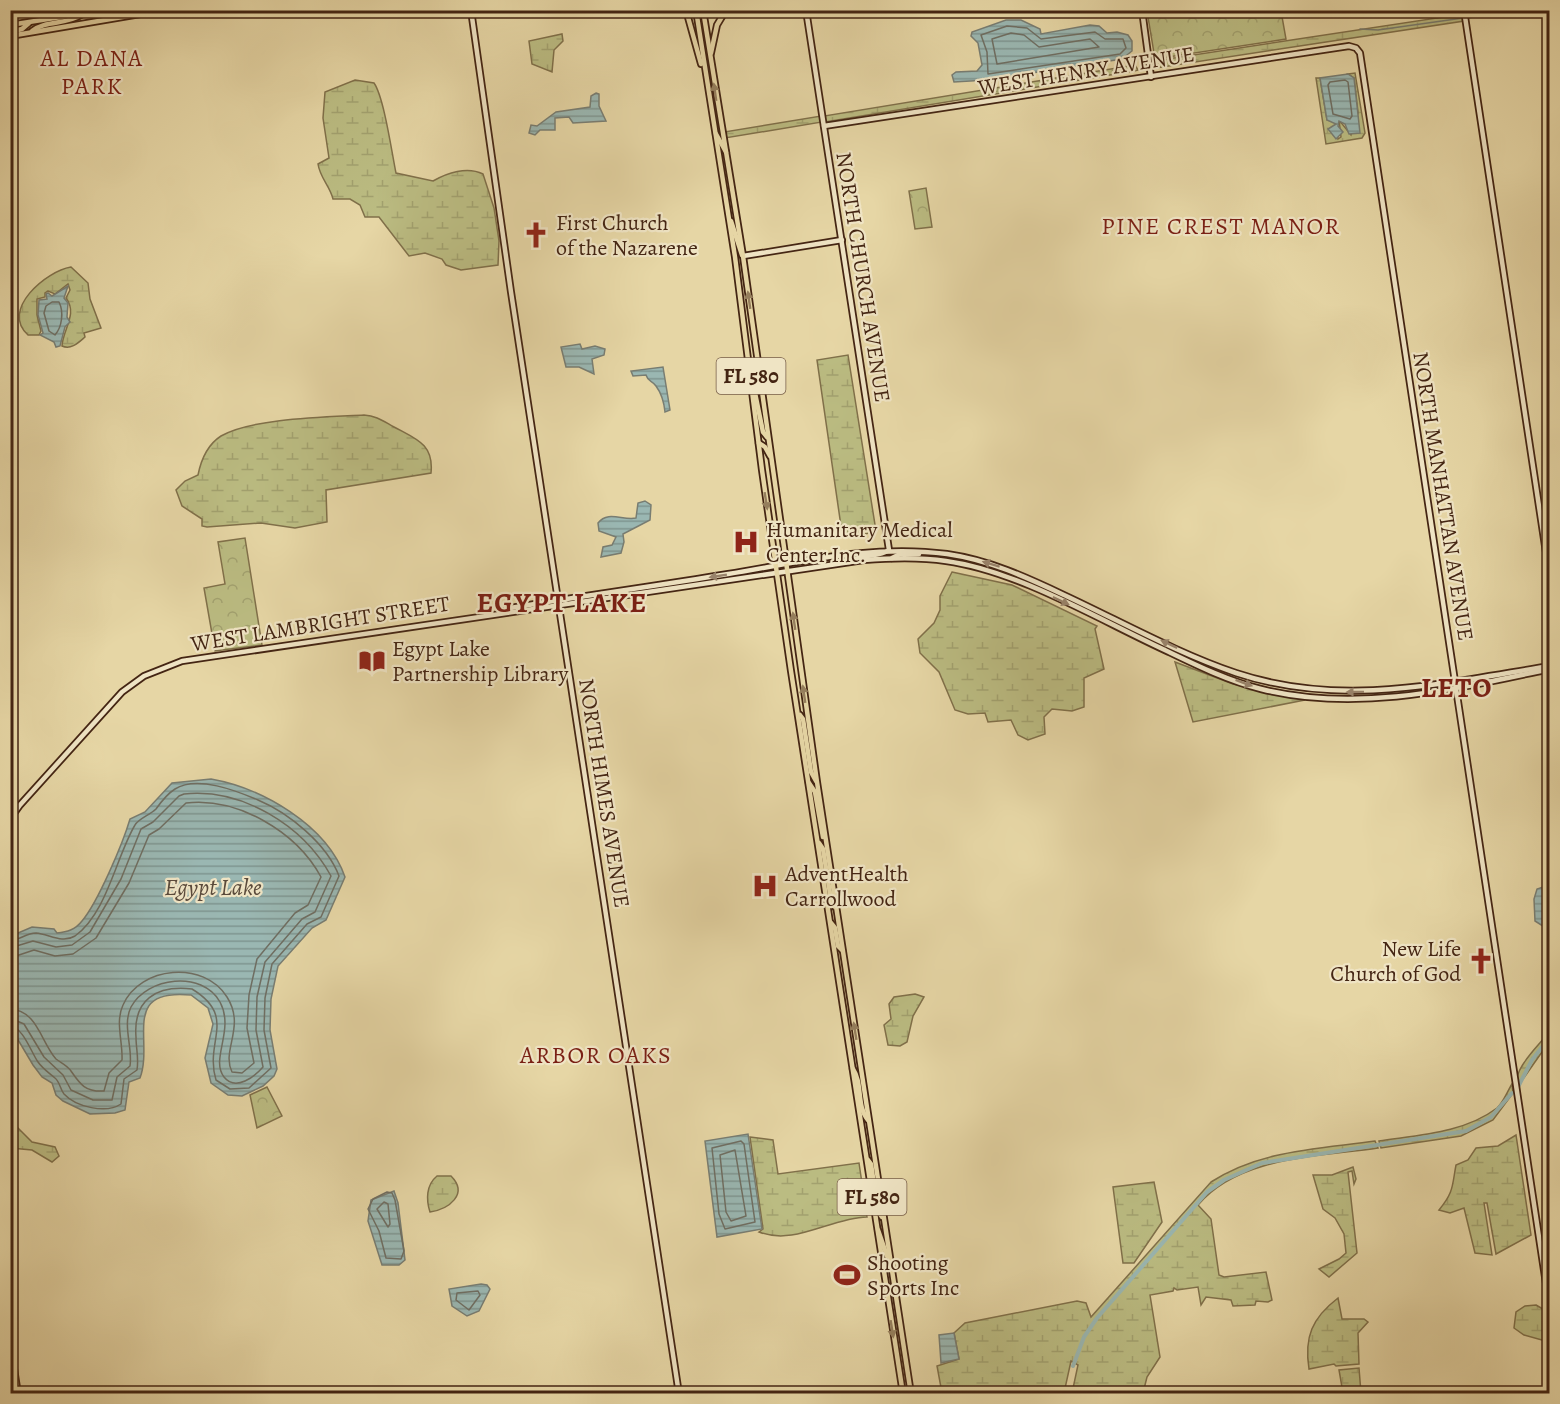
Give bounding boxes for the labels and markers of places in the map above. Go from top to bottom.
place label: First Church of the Nazarene [556,208,698,263]
church icon: First Church of the Nazarene [521,220,551,250]
place label: Humanitary Medical Center Inc. [766,515,953,570]
hospital icon: Humanitary Medical Center Inc. [731,527,761,557]
place label: Egypt Lake Partnership Library [392,634,568,689]
library icon: Egypt Lake Partnership Library [357,646,387,676]
place label: AdventHealth Carrollwood [784,859,909,914]
hospital icon: AdventHealth Carrollwood [750,871,780,901]
place label: New Life Church of God [1330,934,1461,989]
church icon: New Life Church of God [1466,946,1496,976]
place label: Shooting Sports Inc [867,1248,959,1303]
sports icon: Shooting Sports Inc [832,1260,862,1290]

